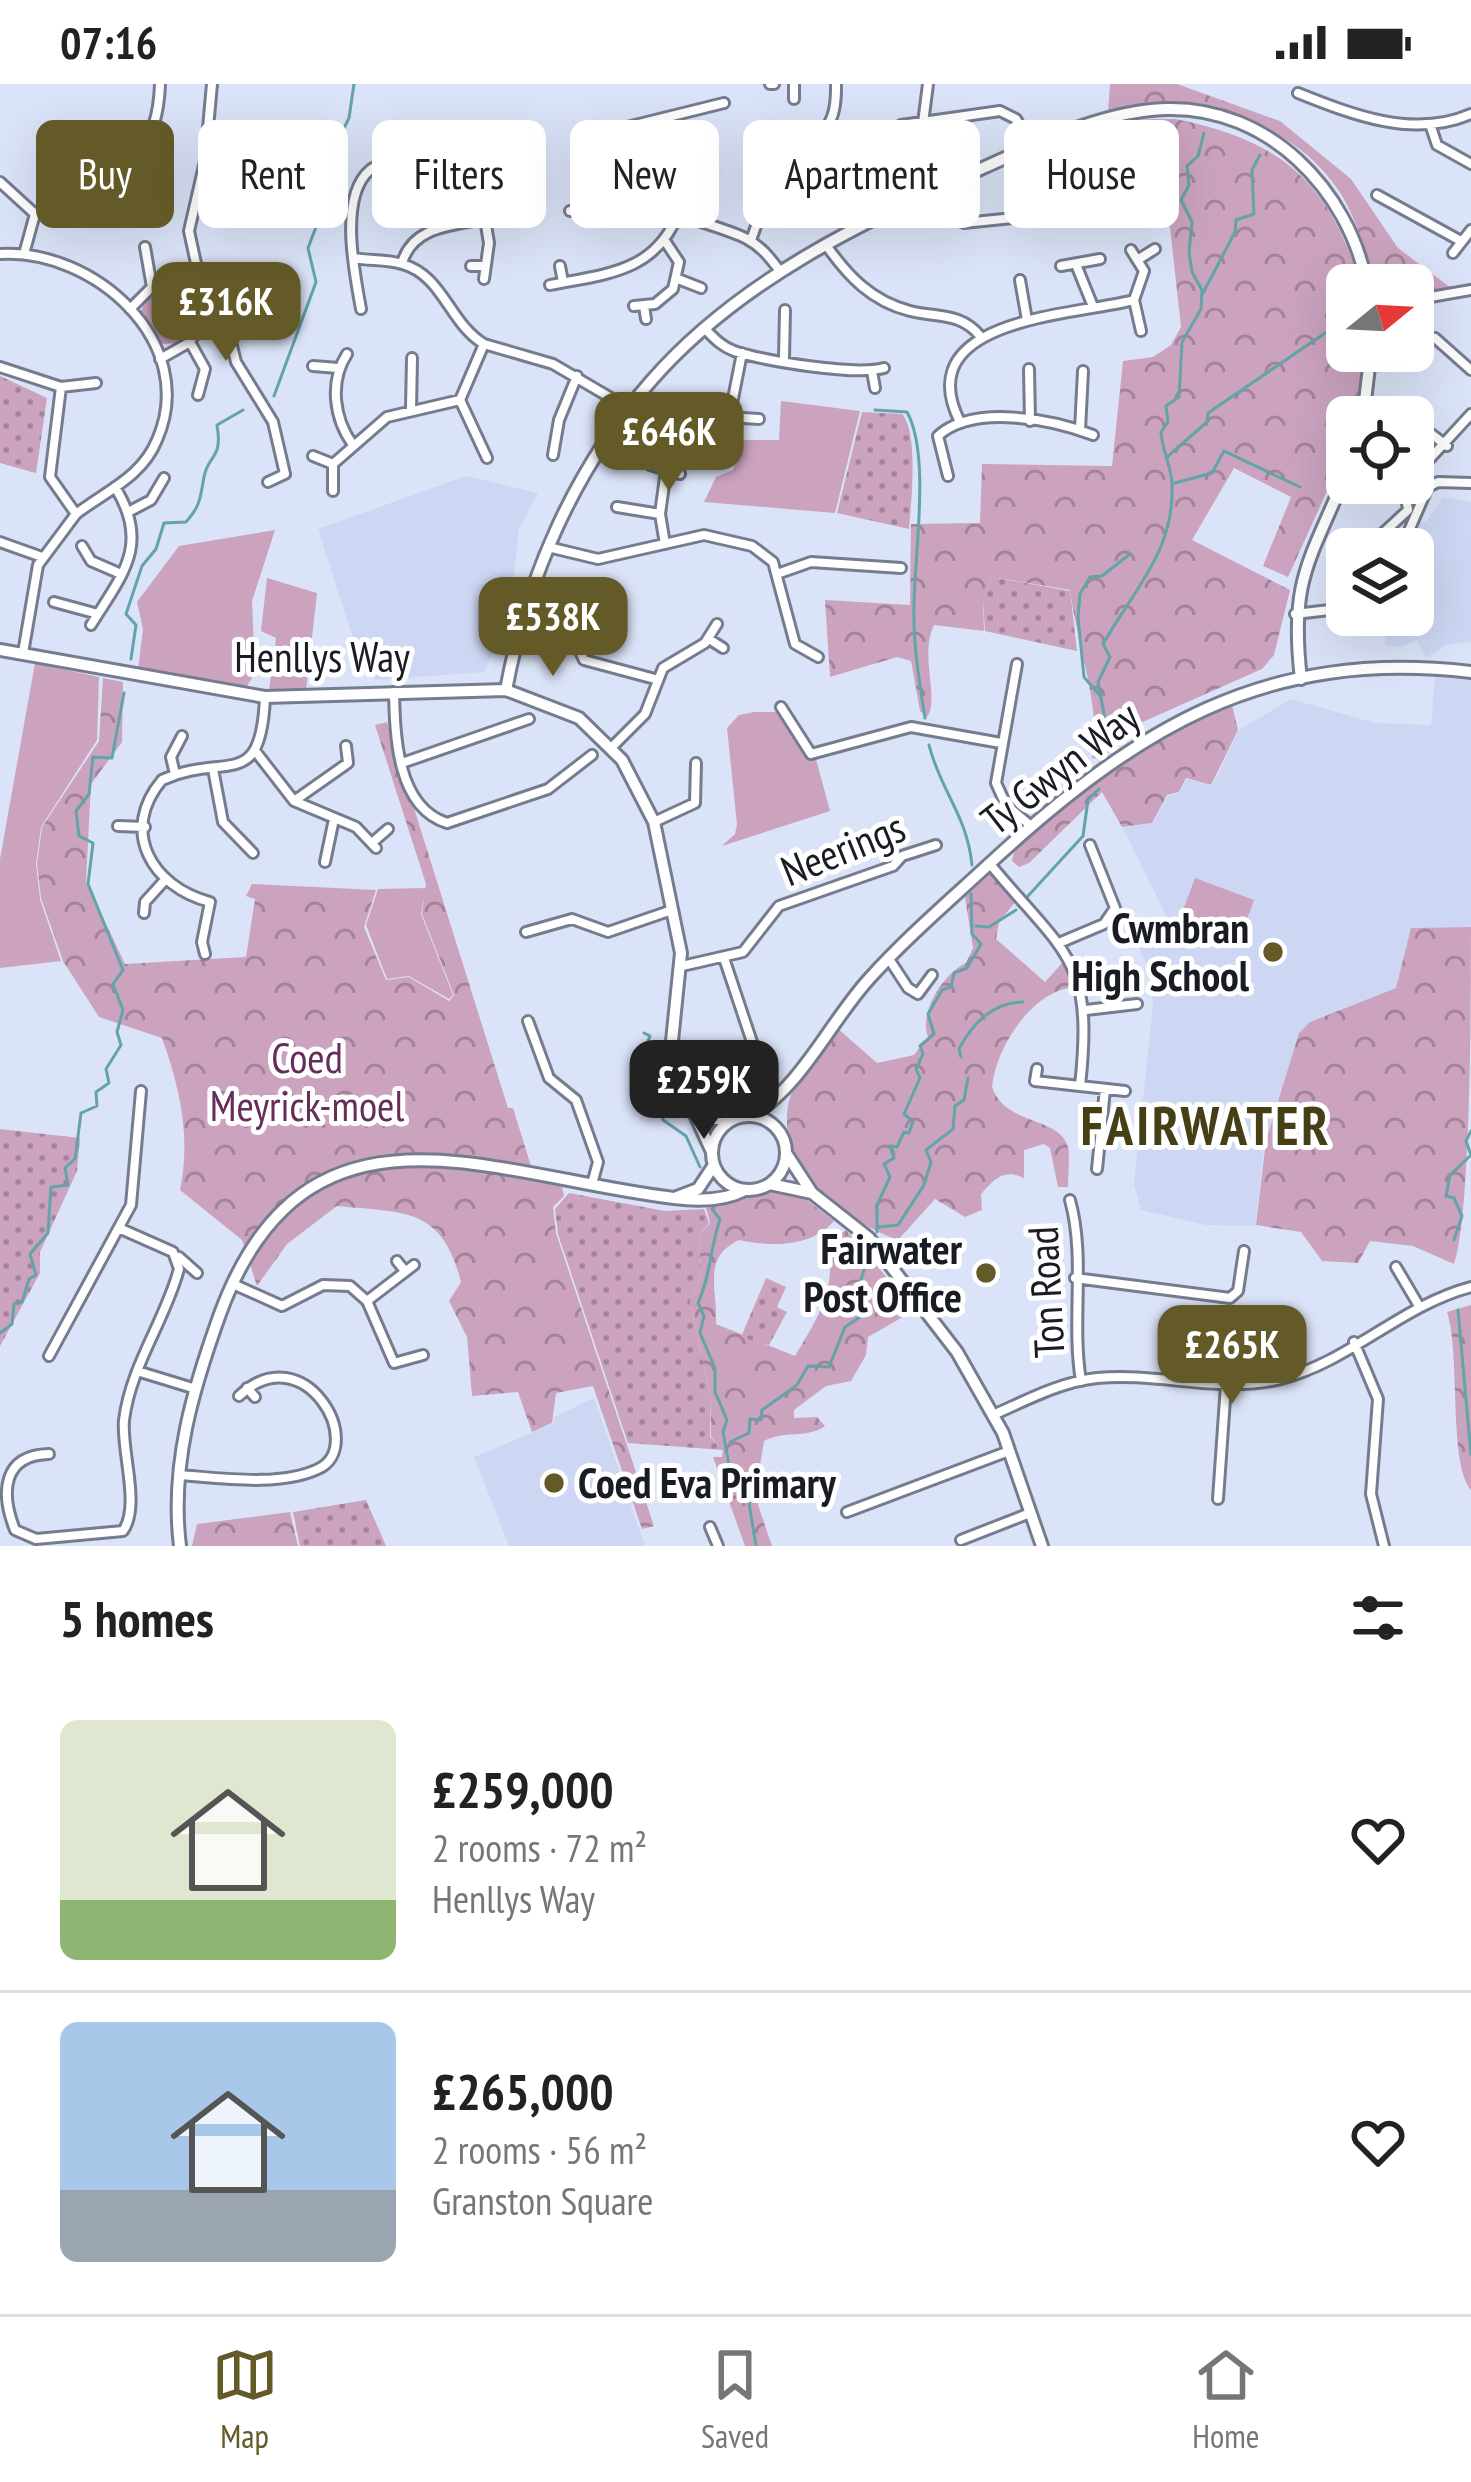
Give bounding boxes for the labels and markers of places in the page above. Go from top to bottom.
pin: £316K [142,262,310,364]
pin: £646K [585,392,753,494]
pin: £538K [469,577,637,679]
place label: Cwmbran High School [1072,900,1250,1003]
marker: Cwmbran High School [1260,939,1286,965]
pin: £259K [620,1040,788,1142]
place label: Fairwater Post Office [804,1221,963,1324]
marker: Fairwater Post Office [973,1260,999,1286]
pin: £265K [1148,1305,1316,1407]
place label: Coed Eva Primary [578,1455,837,1510]
marker: Coed Eva Primary [541,1470,567,1496]

